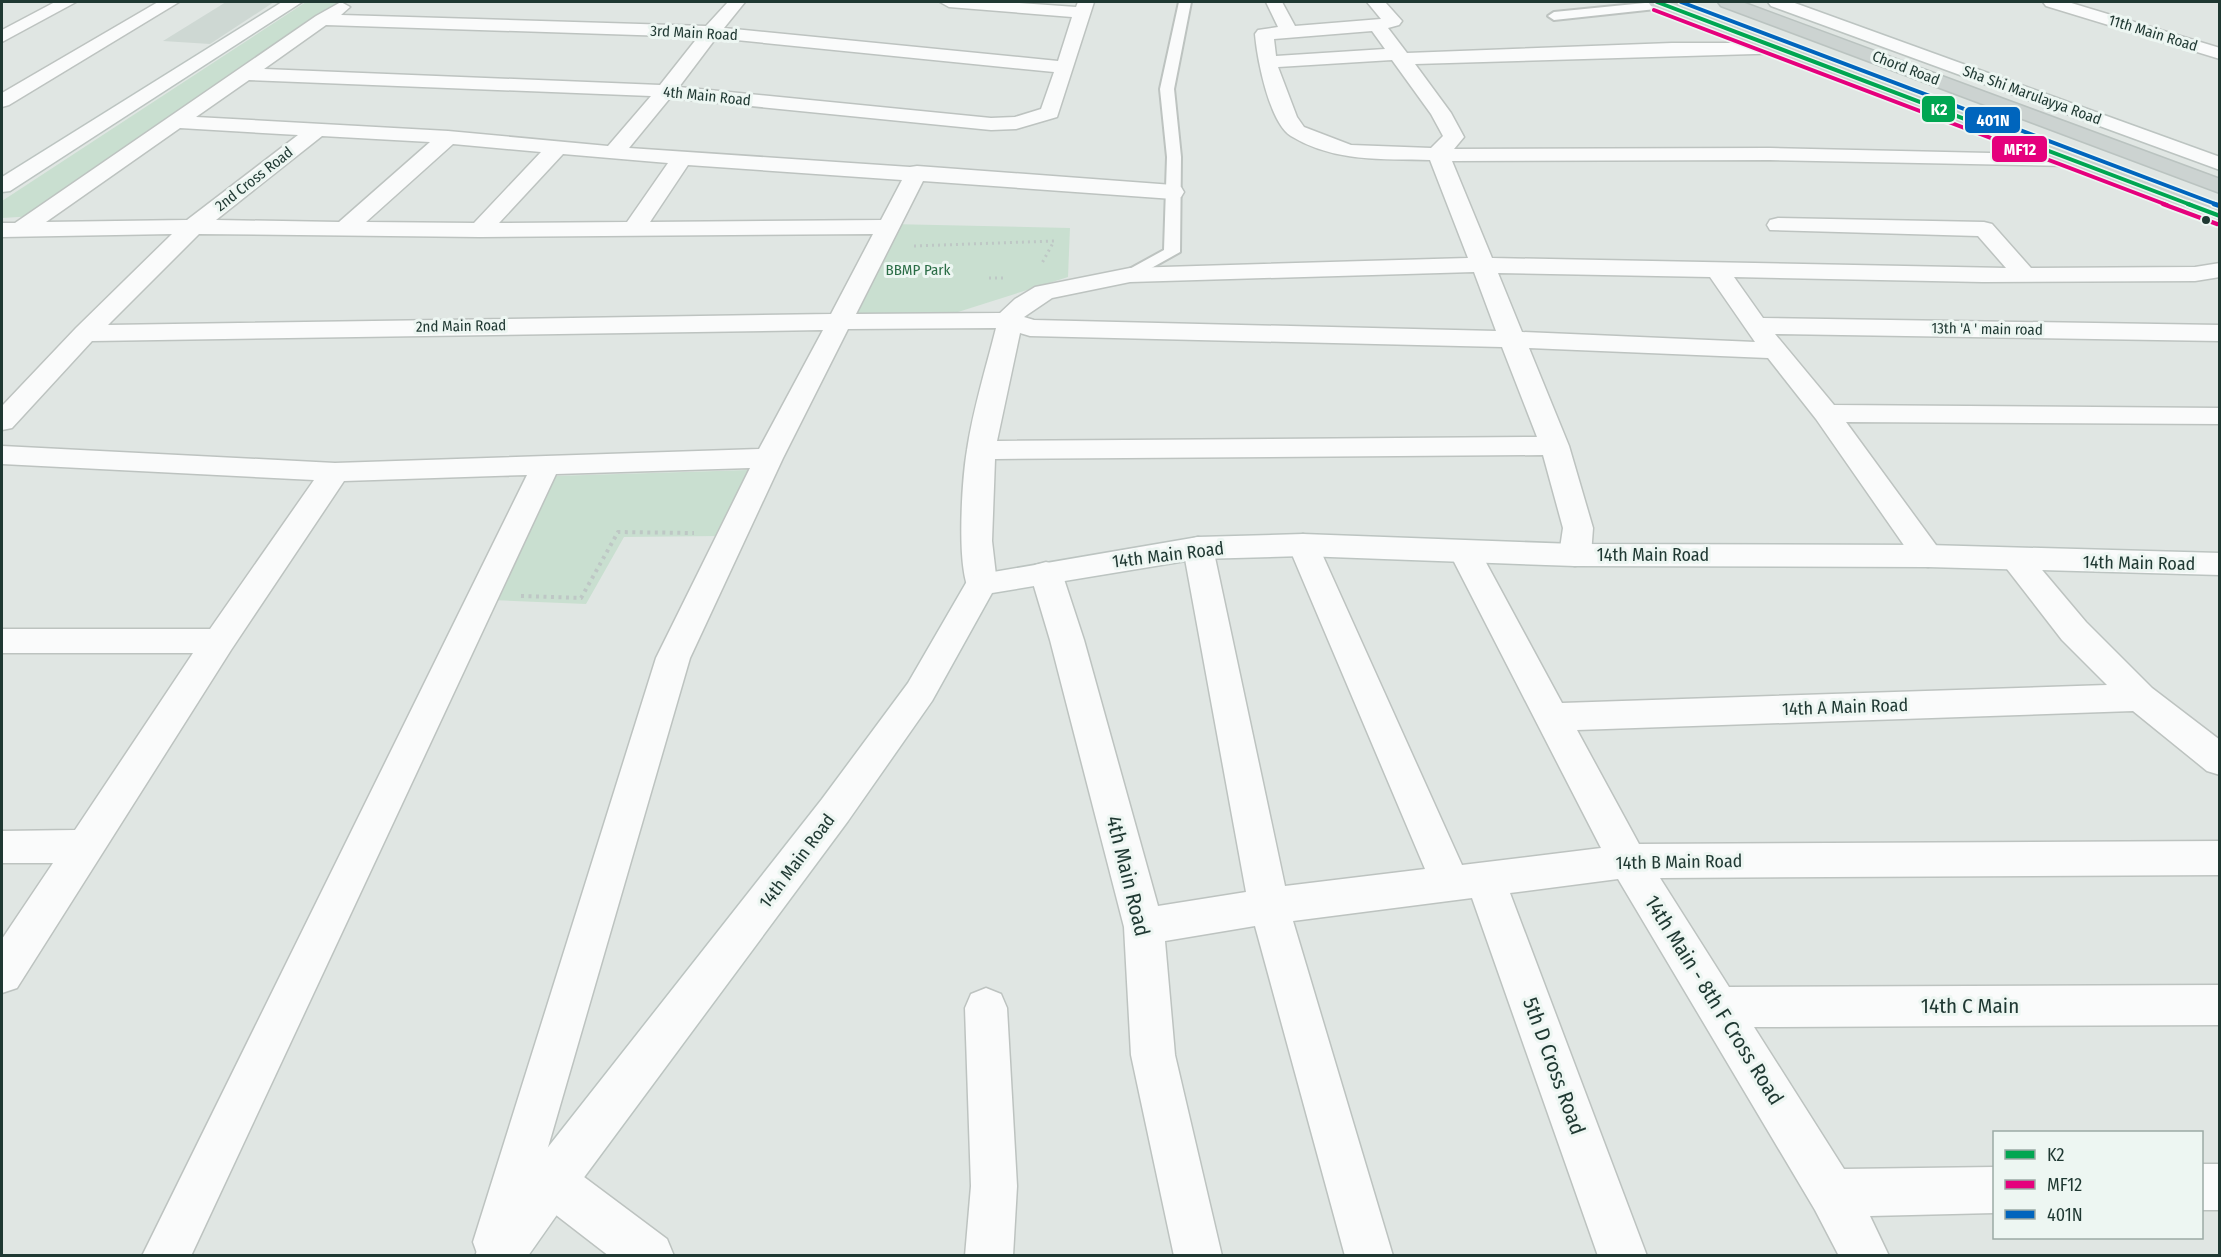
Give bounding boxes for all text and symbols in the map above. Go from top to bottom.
street label: 11th Main Road [2106,11,2200,55]
street label: 3rd Main Road [650,22,738,44]
street label: Chord Road [1870,47,1942,89]
street label: Sha Shi Marulayya Road [1960,62,2104,128]
street label: 4th Main Road [662,82,752,110]
line badge: K2 [1921,95,1956,123]
text: K2 [1931,100,1948,119]
line badge: 401N [1964,106,2021,134]
text: 401N [1977,111,2009,130]
line badge: MF12 [1991,135,2048,163]
text: MF12 [2004,140,2037,159]
street label: 2nd Cross Road [212,143,296,215]
unlabelled marker [2200,214,2212,226]
park label: BBMP Park [885,261,951,279]
street label: 2nd Main Road [416,316,506,336]
street label: 13th 'A ' main road [1931,319,2043,339]
street label: 14th Main Road [1111,537,1225,573]
street label: 14th Main Road [1597,544,1709,566]
street label: 14th Main Road [2083,551,2195,575]
street label: 14th A Main Road [1782,694,1908,720]
street label: 14th Main Road [754,809,840,913]
street label: 4th Main Road [1100,813,1156,939]
street label: 14th B Main Road [1616,850,1742,874]
street label: 14th Main - 8th F Cross Road [1639,890,1789,1110]
street label: 14th C Main [1921,993,2019,1019]
street label: 5th D Cross Road [1517,994,1591,1138]
legend [1993,1131,2203,1239]
text: K2 [2047,1144,2065,1166]
text: MF12 [2047,1174,2082,1196]
text: 401N [2047,1204,2083,1226]

